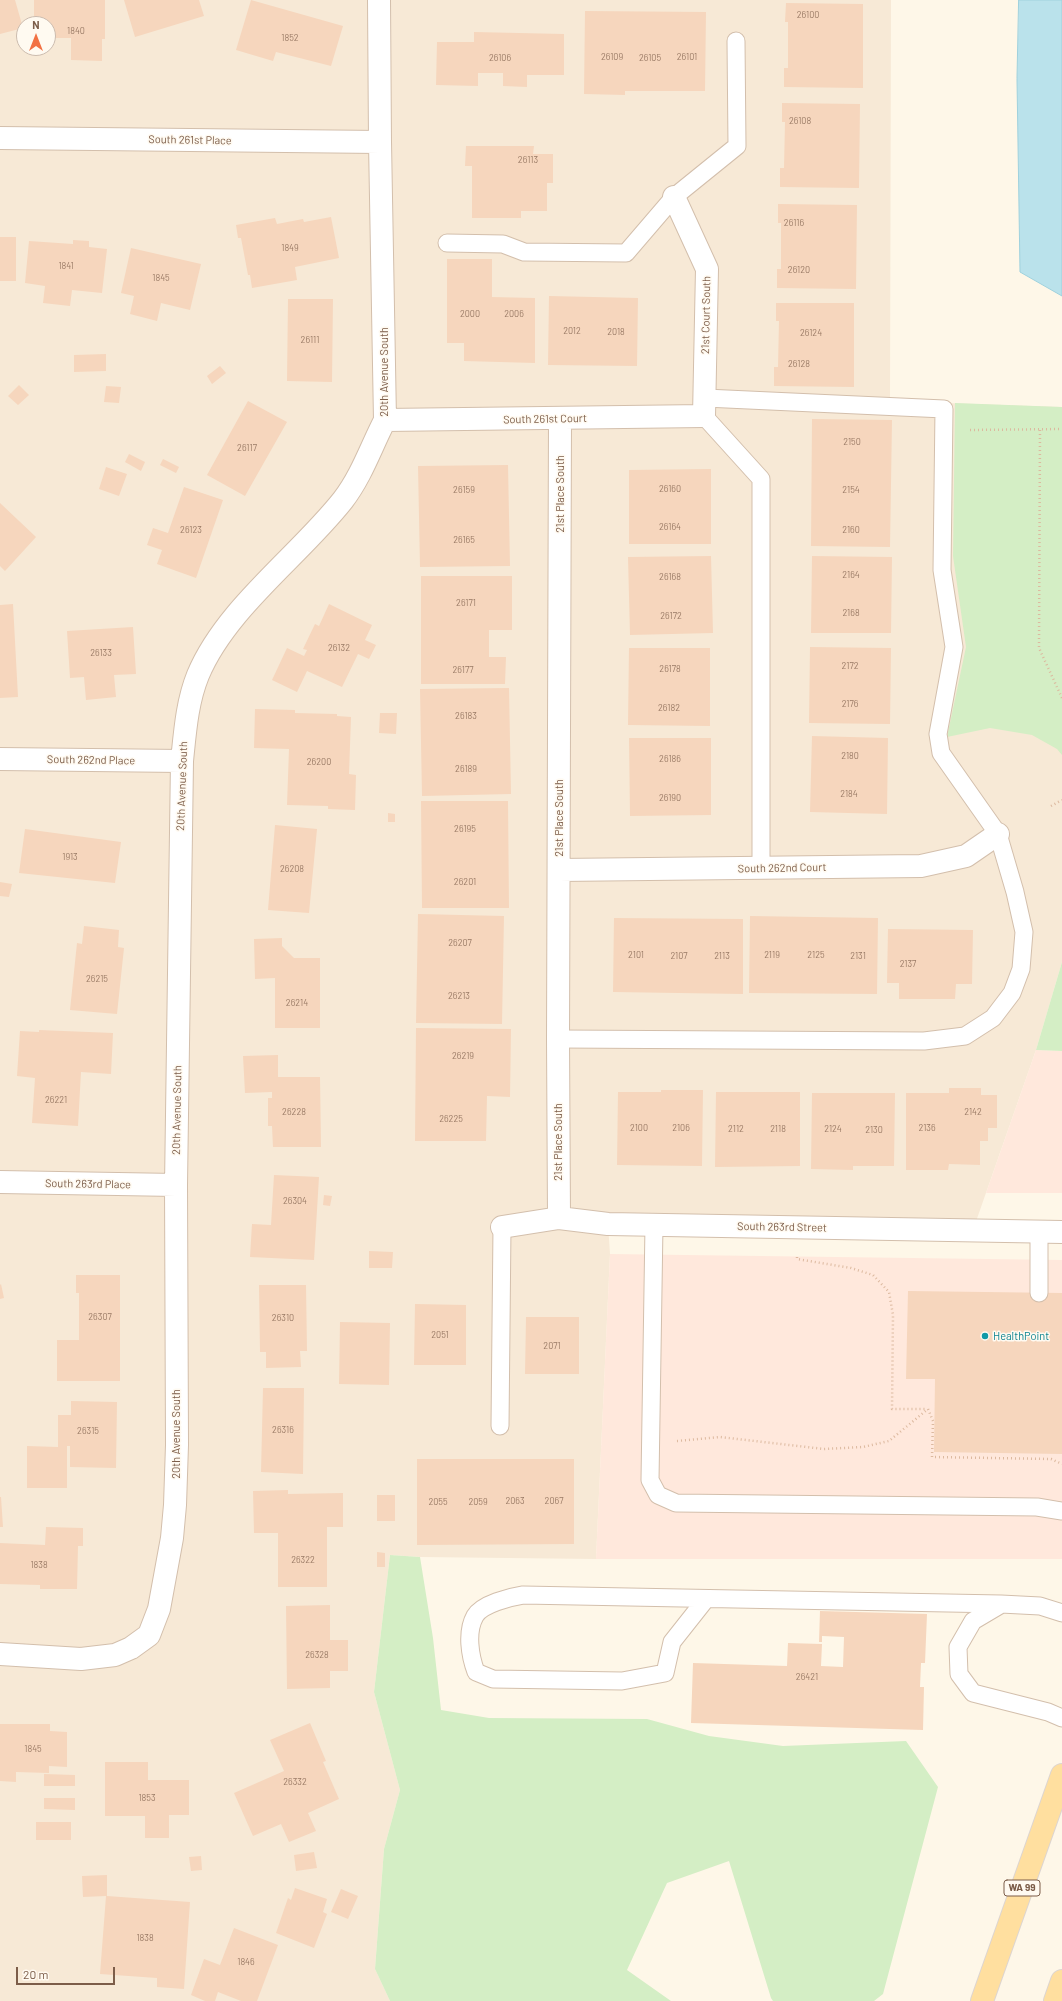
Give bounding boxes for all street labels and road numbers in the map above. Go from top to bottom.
street label: South 261st Place [148,133,232,147]
street label: 21st Court South [699,276,713,354]
street label: 20th Avenue South [377,327,391,417]
street label: South 261st Court [503,412,587,426]
street label: 21st Place South [553,455,567,533]
street label: 20th Avenue South [174,741,190,831]
street label: South 262nd Place [47,753,135,767]
street label: 21st Place South [552,779,566,857]
street label: South 262nd Court [738,861,826,875]
street label: 20th Avenue South [170,1065,184,1155]
street label: 21st Place South [551,1103,565,1181]
street label: South 263rd Place [45,1177,131,1191]
street label: South 263rd Street [737,1220,827,1234]
street label: 20th Avenue South [169,1389,183,1479]
road number: WA 99 [1004,1880,1040,1896]

